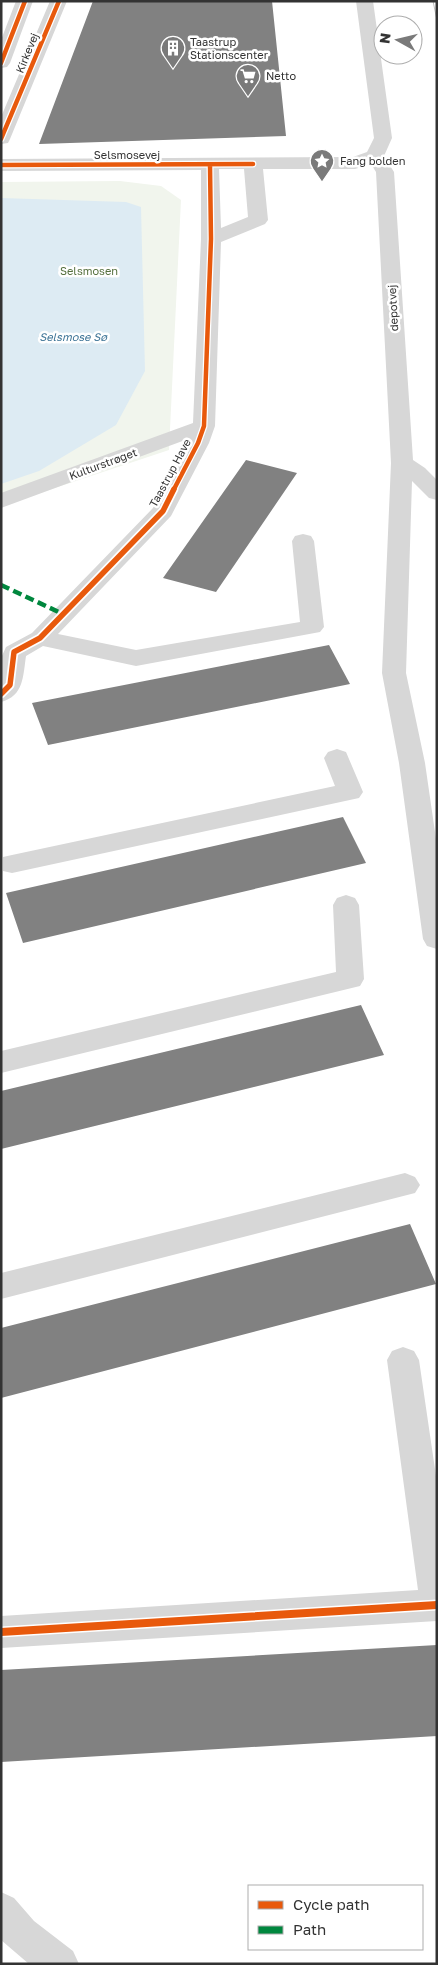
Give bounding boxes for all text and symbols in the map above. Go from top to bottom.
north arrow [373,15,423,65]
street label: Kirkevej [13,31,40,75]
text: N [375,32,394,45]
building icon: Taastrup Stationscenter [160,35,186,69]
place label: Taastrup Stationscenter [190,35,269,61]
supermarket icon: Netto [235,63,261,97]
place label: Netto [266,69,296,82]
street label: Selsmosevej [94,148,160,161]
place icon: Fang bolden [309,148,335,182]
place label: Fang bolden [340,154,406,167]
park label: Selsmosen [60,264,118,277]
street label: depotvej [385,284,400,332]
water label: Selsmose Sø [39,330,108,343]
street label: Taastrup Have [146,436,193,509]
street label: Kulturstrøget [67,445,139,482]
legend [248,1885,423,1950]
text: Cycle path [293,1895,369,1913]
text: Path [293,1920,326,1938]

